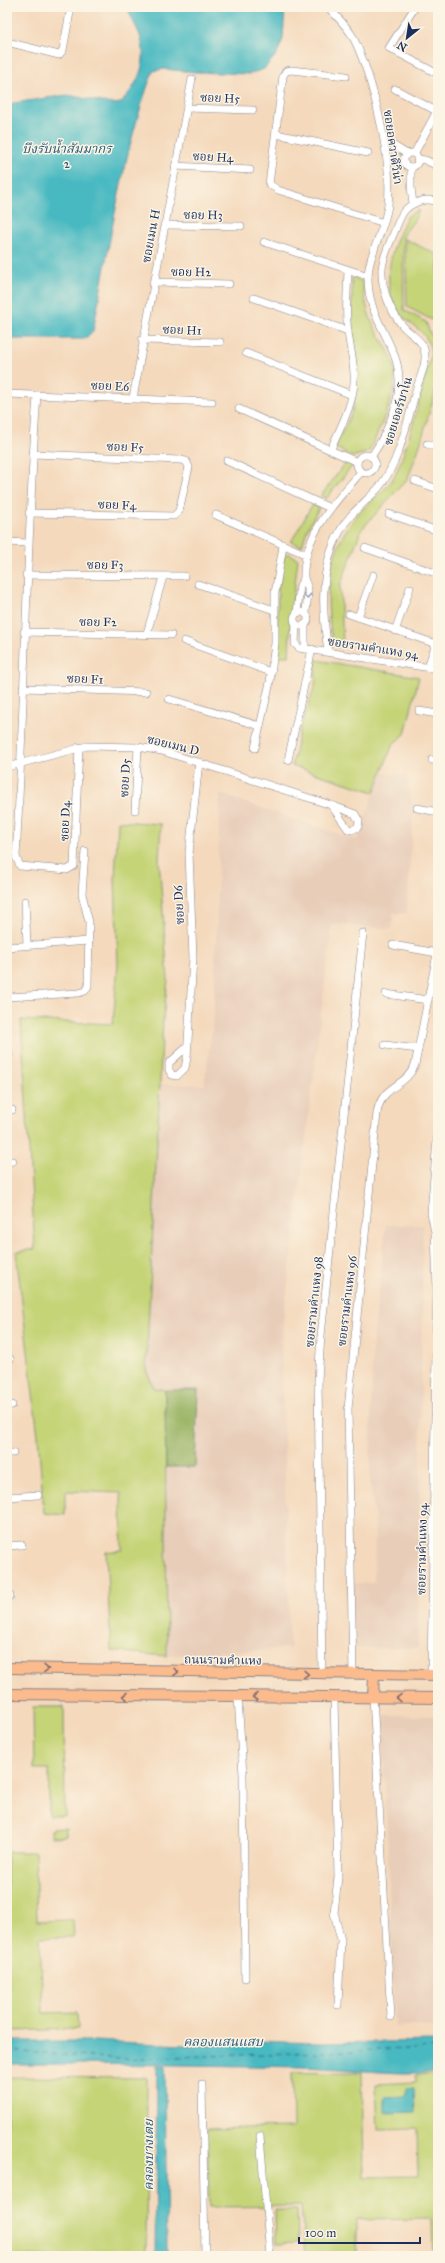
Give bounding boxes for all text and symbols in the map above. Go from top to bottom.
north arrow [387,18,427,58]
text: N [394,38,410,54]
street label: ซอย H5 [200,90,241,106]
street label: ซอยอควาดิวิน่า [381,109,405,185]
water label: บึงรับน้ำสัมมากร 2 [22,139,113,172]
street label: ซอย H4 [192,149,234,165]
street label: ซอยเมน H [139,208,163,264]
street label: ซอย H3 [183,208,223,222]
street label: ซอย H2 [171,265,211,279]
street label: ซอย H1 [162,322,202,338]
street label: ซอยเออร์บาโน [379,374,415,447]
street label: ซอย E6 [90,378,130,394]
street label: ซอย F5 [106,439,144,455]
street label: ซอย F4 [97,497,137,513]
street label: ซอย F3 [87,558,124,572]
one-way arrow [303,593,312,599]
street label: ซอย F2 [79,615,117,629]
street label: ซอยรามคําแหง 94 [327,634,420,662]
street label: ซอย F1 [66,671,104,687]
street label: ซอยเมน D [145,732,201,758]
street label: ซอย D5 [117,758,133,798]
street label: ซอย D4 [57,800,73,841]
street label: ซอย D6 [171,884,187,925]
street label: ซอยรามคําแหง 96 [334,1254,360,1347]
street label: ซอยรามคําแหง 98 [302,1256,326,1348]
street label: ซอยรามคําแหง 94 [414,1503,430,1595]
street label: ถนนรามคำแหง [184,1652,262,1668]
one-way arrow [43,1665,49,1674]
one-way arrow [173,1668,179,1676]
one-way arrow [303,1670,309,1678]
one-way arrow [122,1692,128,1700]
one-way arrow [252,1693,258,1701]
one-way arrow [396,1694,402,1702]
water label: คลองแสนแสบ [183,2034,264,2050]
water label: คลองบางเตย [141,2118,157,2191]
scale bar [299,2219,420,2245]
text: 100 m [305,2226,336,2240]

